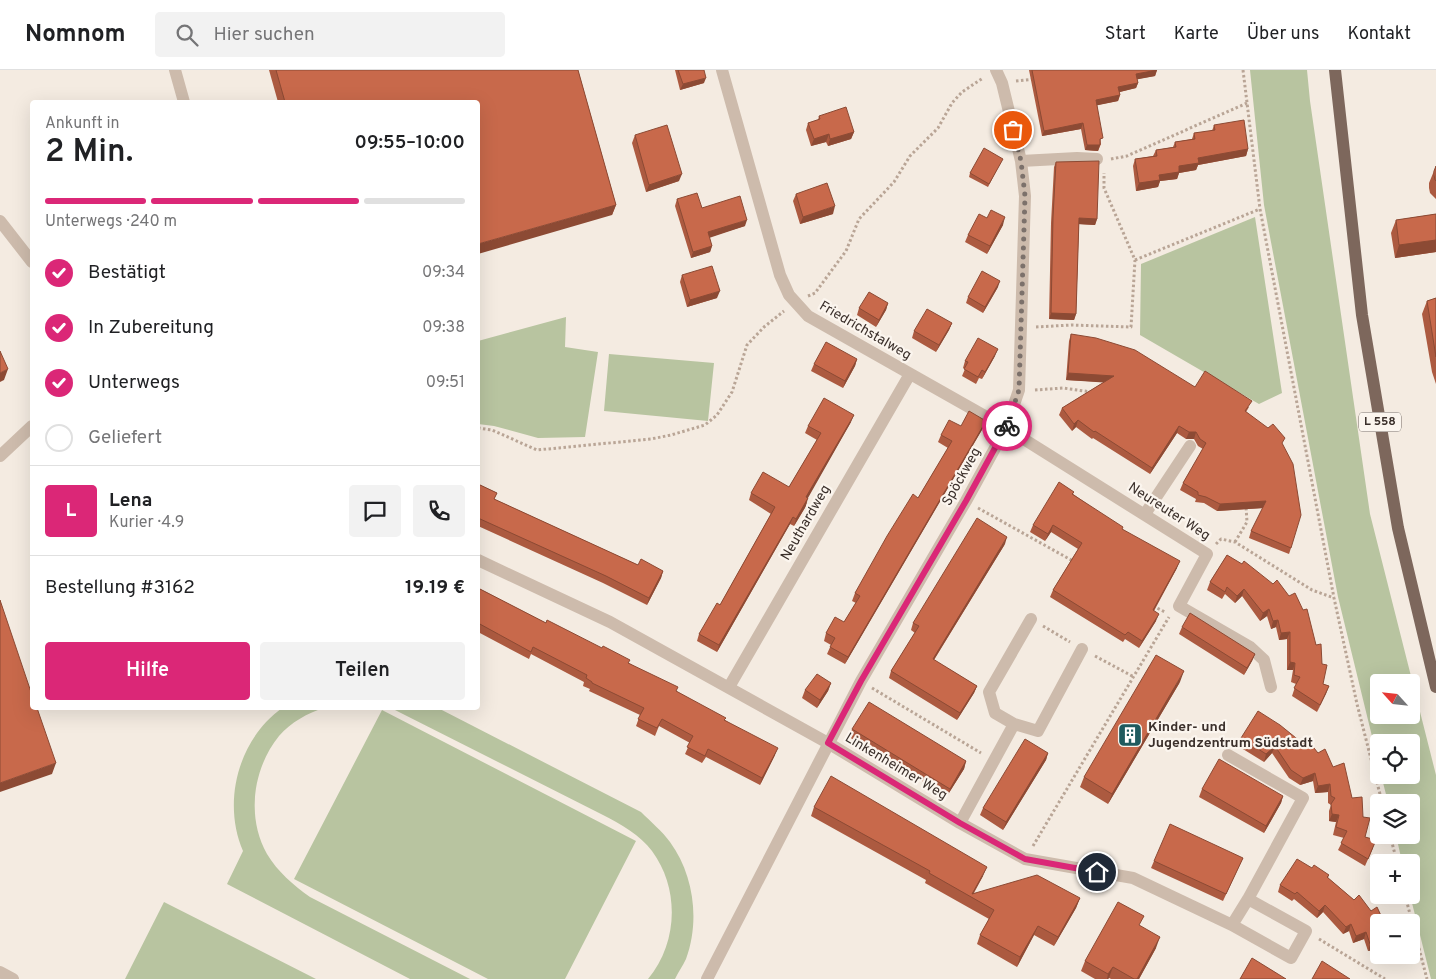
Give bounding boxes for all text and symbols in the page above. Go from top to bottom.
search box [155,12,505,57]
text: Nomnom [25,20,125,50]
icon: search [173,21,201,49]
text: Hier suchen [213,23,315,47]
text: Start [1105,23,1146,46]
text: Karte [1174,23,1219,46]
text: Über uns [1247,23,1319,46]
text: Kontakt [1347,23,1411,46]
pin [992,109,1034,151]
text: Ankunft in [45,114,120,134]
icon: bag [999,116,1027,144]
text: 09:55–10:00 [355,131,465,155]
text: 2 Min. [45,133,133,173]
text: Unterwegs · 240 m [45,212,177,232]
icon: check [45,259,73,287]
text: Bestätigt [88,261,166,285]
text: 09:34 [422,263,465,283]
street label: Friedrichstalweg [816,298,914,364]
icon: check [45,314,73,342]
text: In Zubereitung [88,316,214,340]
text: 09:38 [422,318,465,338]
icon: check [45,369,73,397]
text: Unterwegs [88,371,180,395]
text: 09:51 [426,373,465,393]
courier [982,401,1032,451]
icon: bike [993,412,1021,440]
road number: L 558 [1359,412,1401,432]
text: Geliefert [88,426,162,450]
street label: Spöckweg [939,445,985,509]
street label: Neureuter Weg [1125,479,1213,545]
street label: Neuthardweg [778,482,834,564]
button: chat [349,485,401,537]
button: phone [413,485,465,537]
text: Lena [109,489,152,513]
text: L [66,499,76,523]
text: Kurier · 4.9 [109,513,184,533]
text: Bestellung #3162 [45,576,195,600]
text: 19.19 € [405,576,465,600]
button: Hilfe [45,642,250,700]
button: Teilen [260,642,465,700]
north arrow [1370,674,1420,724]
map controls [1370,674,1420,964]
place label: Kinder- und Jugendzentrum Südstadt [1148,719,1313,752]
building icon: Kinder- und Jugendzentrum Südstadt [1117,722,1143,748]
street label: Linkenheimer Weg [842,730,950,804]
button: locate [1370,734,1420,784]
button: layers [1370,794,1420,844]
pin [1076,851,1118,893]
button: + [1370,854,1420,904]
icon: home [1083,858,1111,886]
button: − [1370,914,1420,964]

